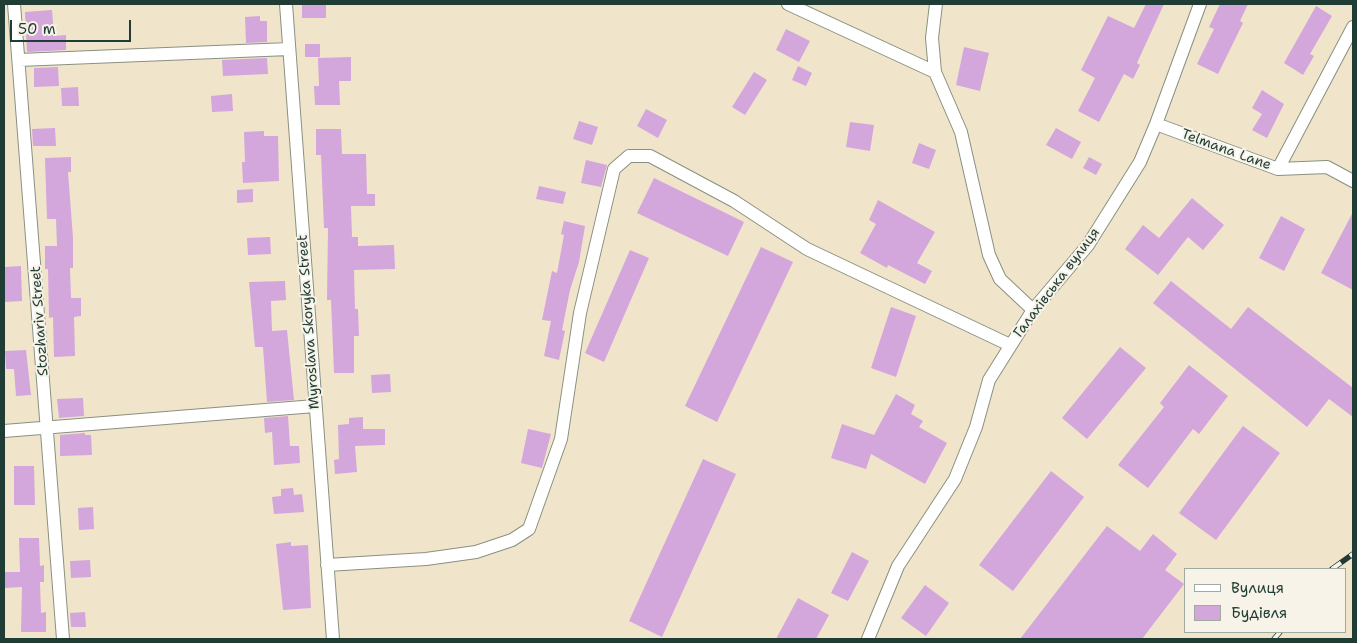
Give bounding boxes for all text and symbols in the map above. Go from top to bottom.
scale bar [12,10,134,42]
text: 50 m [18,19,56,39]
street label: Telmana Lane [1179,126,1273,174]
street label: Галахівська вулиця [1010,225,1104,341]
street label: Myroslava Skoryka Street [295,234,323,410]
street label: Stozhariv Street [28,265,52,377]
legend [1184,568,1347,633]
text: Вулиця [1231,578,1284,598]
text: Будівля [1231,603,1287,623]

